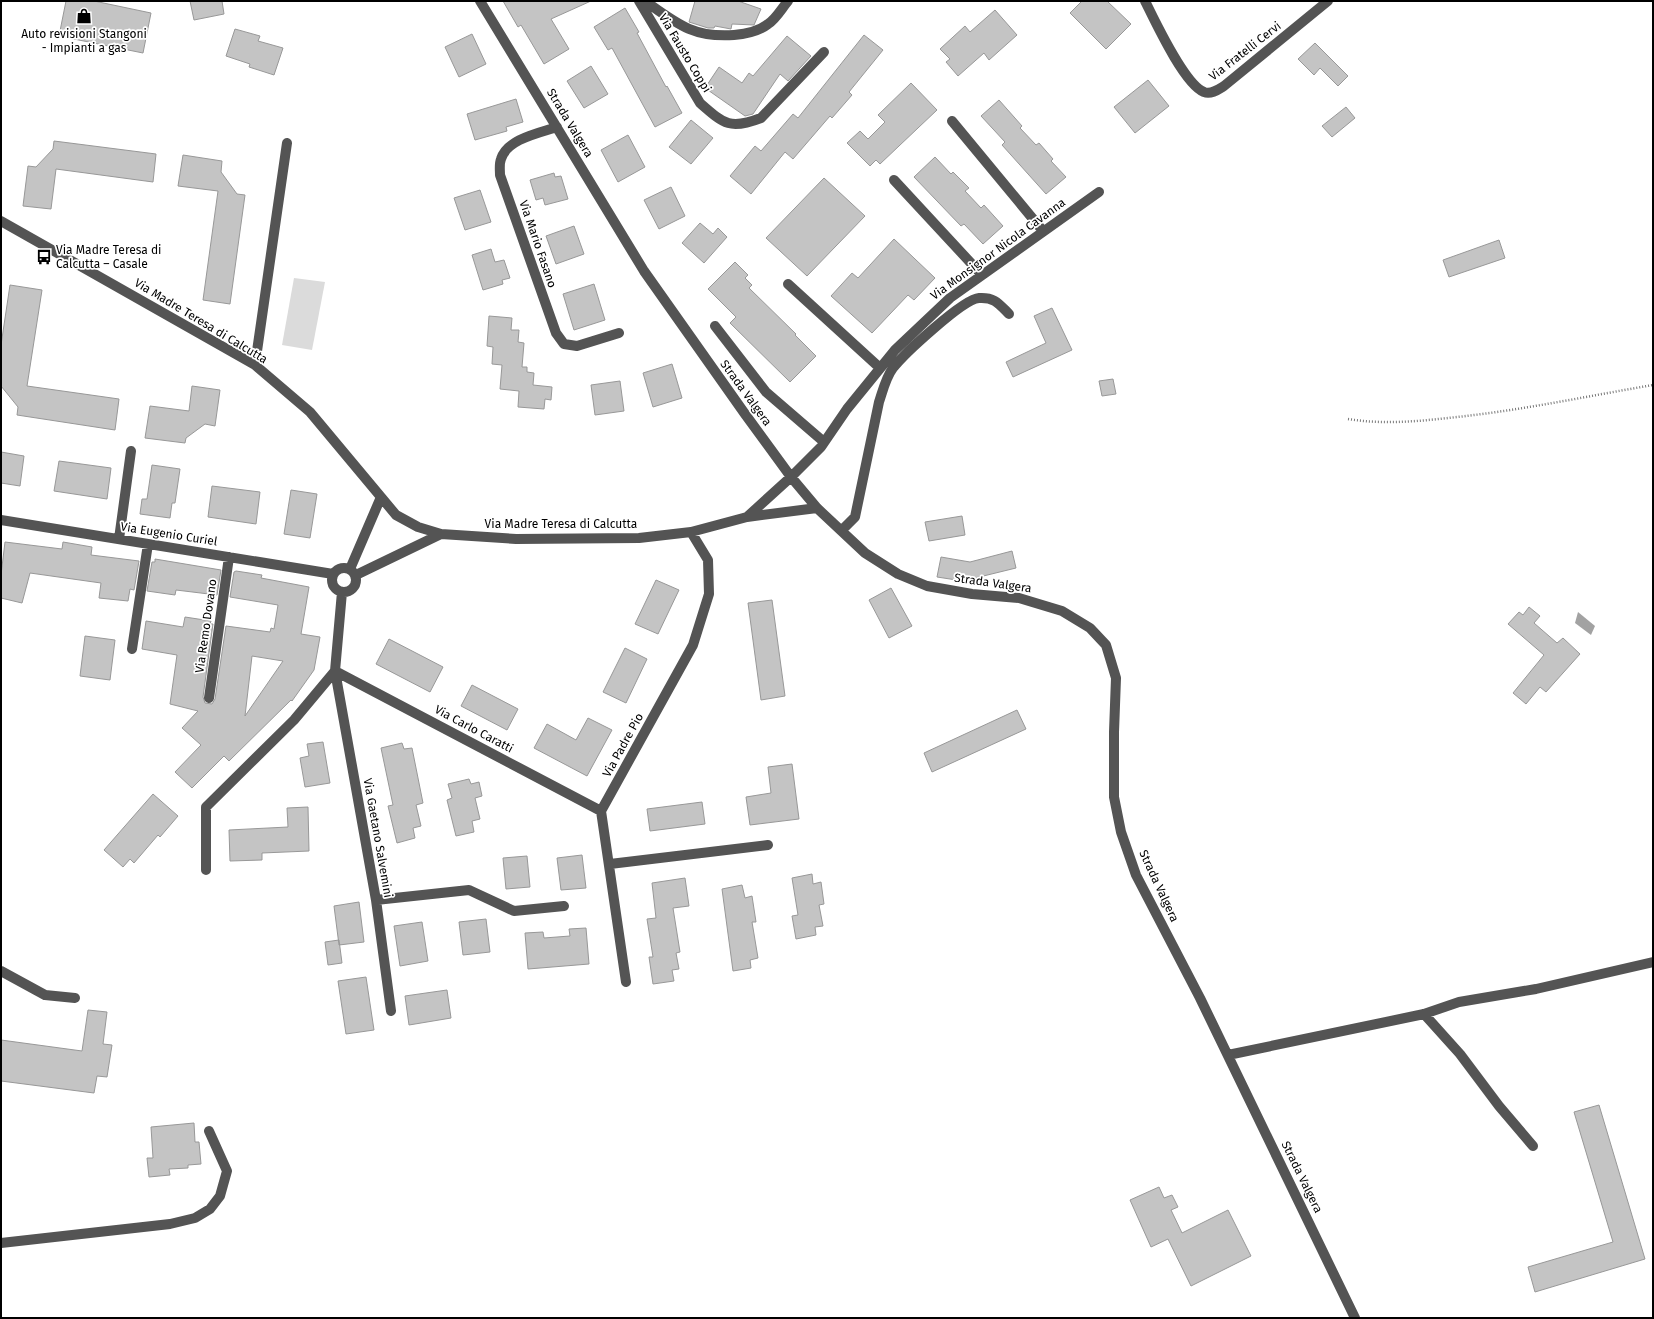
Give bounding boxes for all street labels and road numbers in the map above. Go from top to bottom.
street label: Via Fausto Coppi [656,11,714,95]
street label: Via Fratelli Cervi [1206,19,1284,83]
street label: Strada Valgera [544,86,596,160]
street label: Via Monsignor Nicola Cavanna [928,195,1068,303]
street label: Via Mario Fasano [516,198,560,290]
street label: Via Madre Teresa di Calcutta [132,276,270,366]
street label: Strada Valgera [717,357,775,429]
street label: Via Madre Teresa di Calcutta [485,517,637,531]
street label: Via Eugenio Curiel [120,519,219,549]
street label: Strada Valgera [953,571,1033,595]
street label: Via Remo Dovano [192,578,220,674]
street label: Via Carlo Caratti [432,702,516,756]
street label: Via Padre Pio [600,710,646,780]
street label: Via Gaetano Salvemini [361,777,395,899]
street label: Strada Valgera [1136,848,1182,924]
street label: Strada Valgera [1279,1139,1325,1215]

